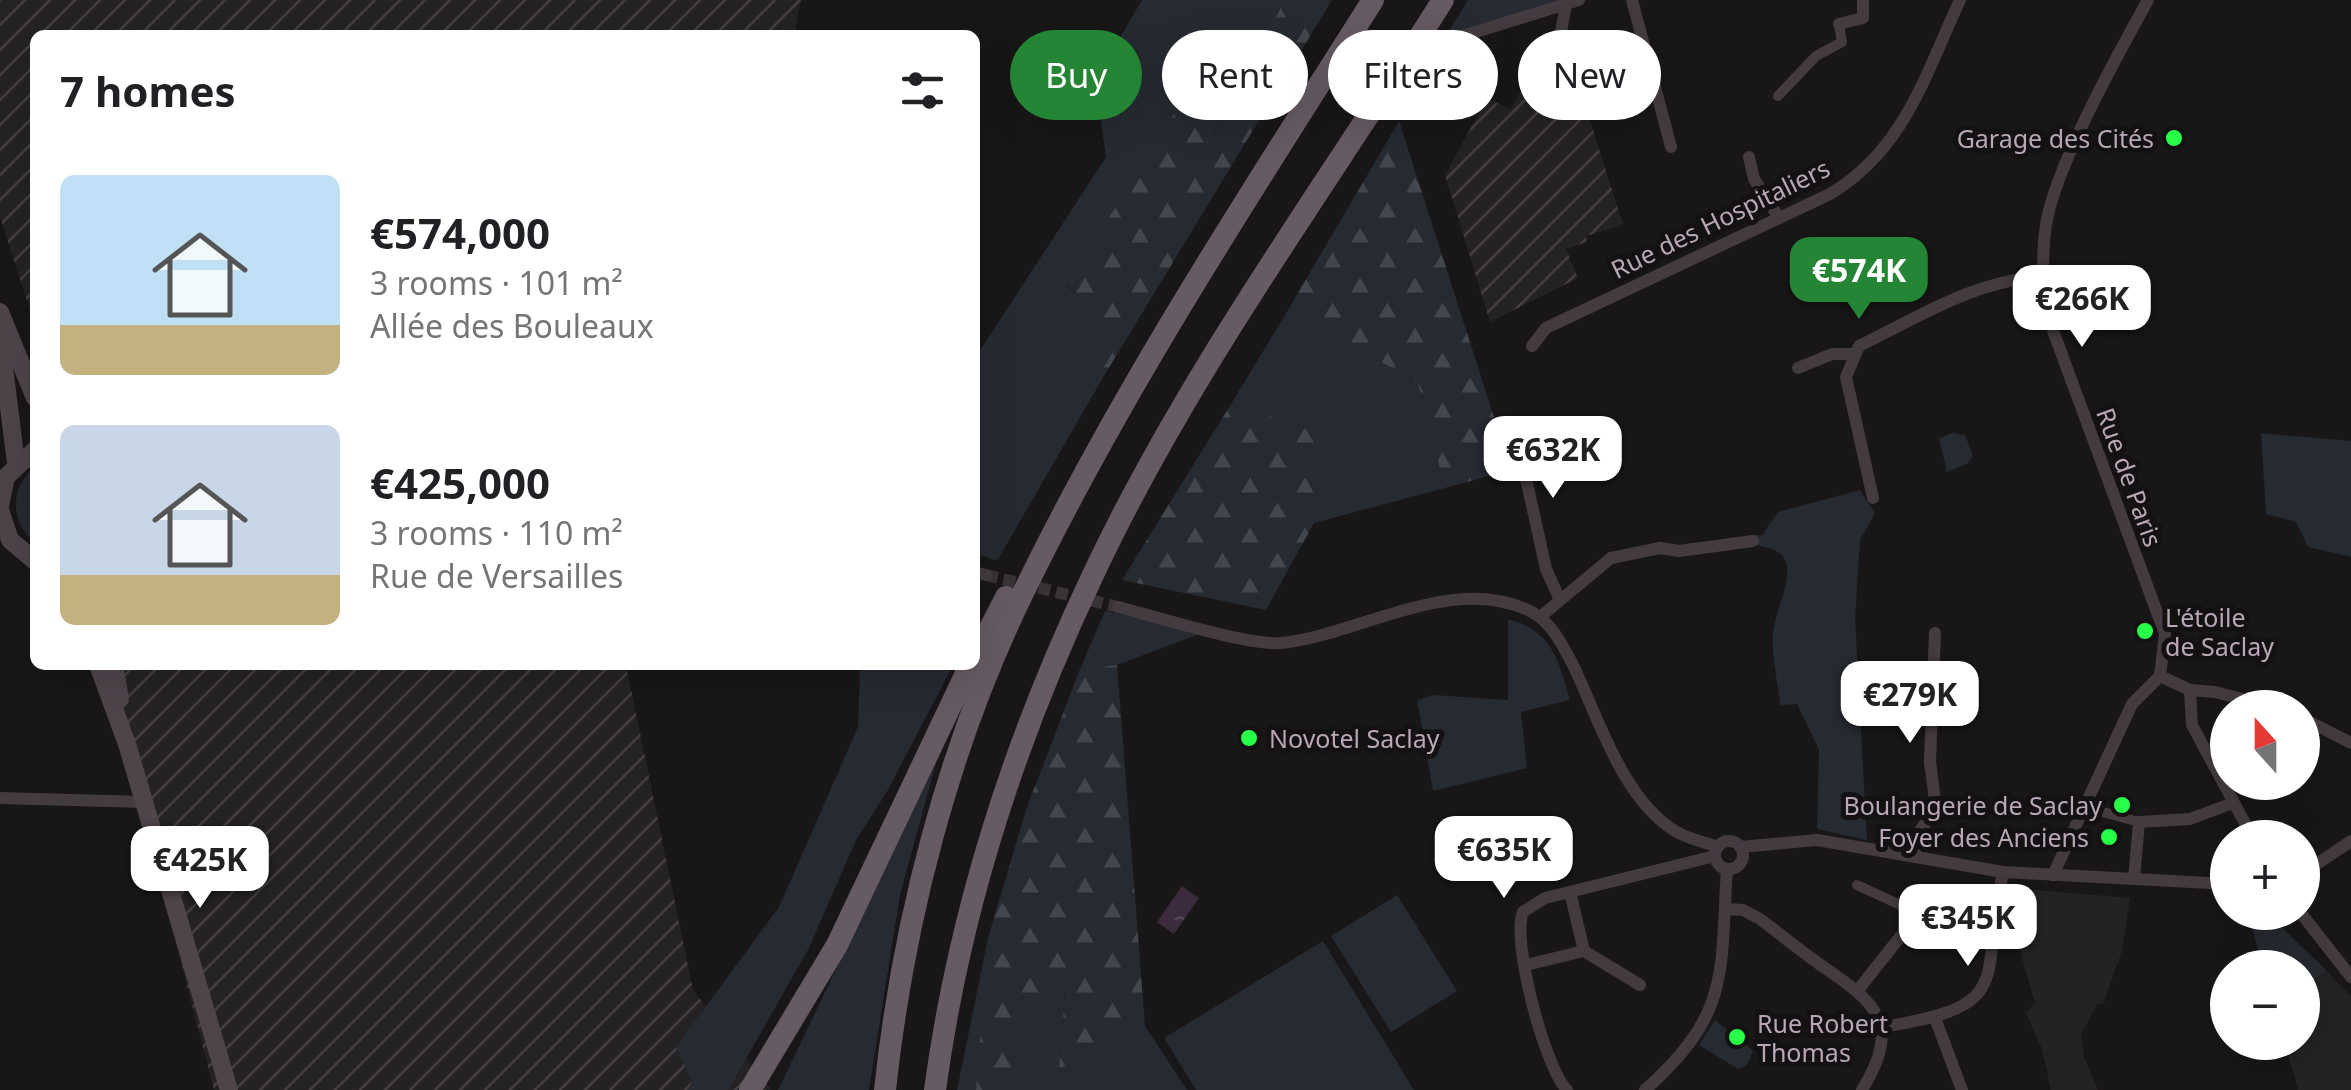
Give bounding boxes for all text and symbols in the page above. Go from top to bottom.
chip: Buy [1010,30,1142,120]
chip: Rent [1162,30,1308,120]
chip: Filters [1328,30,1498,120]
chip: New [1518,30,1661,120]
text: 7 homes [60,62,236,119]
icon: filters [895,63,950,118]
place label: Garage des Cités [1957,121,2154,155]
marker: Garage des Cités [2163,127,2185,149]
street label: Rue des Hospitaliers [1605,150,1835,286]
text: €574,000 [370,204,550,261]
icon: home [140,215,260,335]
pin: €574K [1789,237,1929,322]
text: €574K [1812,248,1906,291]
text: 3 rooms · 101 m² [370,261,623,304]
pin: €266K [2012,265,2152,350]
text: €266K [2035,276,2129,319]
text: Allée des Bouleaux [370,304,654,347]
street label: Rue de Paris [2089,403,2171,551]
pin: €632K [1483,416,1623,501]
text: €632K [1506,427,1600,470]
text: €425,000 [370,454,550,511]
icon: home [140,465,260,585]
text: 3 rooms · 110 m² [370,511,623,554]
text: Rue de Versailles [370,554,623,597]
place label: L'étoile de Saclay [2165,600,2274,663]
marker: L'étoile de Saclay [2134,620,2156,642]
pin: €279K [1840,661,1980,746]
text: €279K [1863,672,1957,715]
north arrow [2210,690,2320,800]
map controls [2210,690,2320,1060]
place label: Novotel Saclay [1269,721,1440,755]
marker: Novotel Saclay [1238,727,1260,749]
place label: Boulangerie de Saclay [1843,788,2102,822]
marker: Boulangerie de Saclay [2111,794,2133,816]
pin: €635K [1434,816,1574,901]
place label: Foyer des Anciens [1878,820,2089,854]
button: + [2210,820,2320,930]
pin: €425K [130,826,270,911]
marker: Foyer des Anciens [2098,826,2120,848]
text: €635K [1457,827,1551,870]
text: €425K [153,837,247,880]
pin: €345K [1898,884,2038,969]
text: €345K [1921,895,2015,938]
button: − [2210,950,2320,1060]
place label: Rue Robert Thomas [1757,1006,1888,1069]
marker: Rue Robert Thomas [1726,1026,1748,1048]

